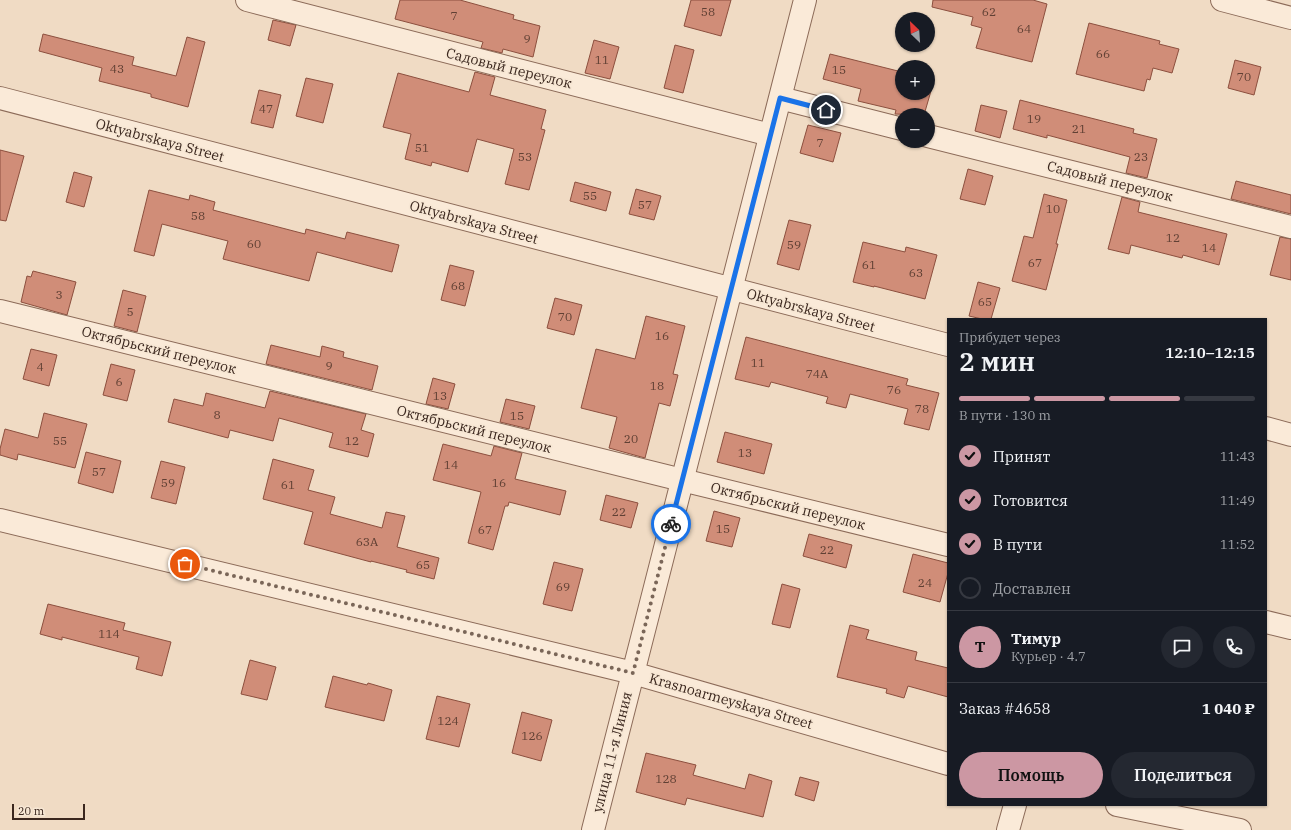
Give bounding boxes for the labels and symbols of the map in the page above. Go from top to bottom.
house number: 58 [701,4,715,19]
house number: 62 [982,4,996,19]
house number: 7 [450,8,458,23]
north arrow [895,12,935,52]
house number: 64 [1017,21,1031,36]
house number: 9 [523,31,531,46]
street label: Садовый переулок [444,44,574,92]
house number: 66 [1096,46,1110,61]
house number: 11 [595,52,609,67]
house number: 43 [110,61,124,76]
house number: 15 [832,62,846,77]
house number: 70 [1237,69,1251,84]
pin [809,93,843,127]
house number: 47 [259,101,273,116]
house number: 19 [1027,111,1041,126]
street label: Oktyabrskaya Street [94,114,226,166]
house number: 21 [1072,121,1086,136]
house number: 7 [816,135,824,150]
house number: 51 [415,140,429,155]
house number: 53 [518,149,532,164]
house number: 23 [1134,149,1148,164]
street label: Садовый переулок [1045,157,1175,205]
house number: 55 [583,188,597,203]
street label: Oktyabrskaya Street [408,196,540,248]
house number: 57 [638,197,652,212]
house number: 10 [1046,201,1060,216]
house number: 58 [191,208,205,223]
house number: 12 [1166,230,1180,245]
house number: 60 [247,236,261,251]
house number: 59 [787,237,801,252]
house number: 14 [1202,240,1216,255]
house number: 67 [1028,255,1042,270]
house number: 61 [862,257,876,272]
house number: 63 [909,265,923,280]
house number: 68 [451,278,465,293]
street label: Oktyabrskaya Street [745,284,877,336]
house number: 3 [55,287,63,302]
house number: 65 [978,294,992,309]
house number: 5 [126,304,134,319]
house number: 70 [558,309,572,324]
street label: Октябрьский переулок [80,322,238,378]
house number: 16 [655,328,669,343]
house number: 11 [751,355,765,370]
house number: 9 [325,358,333,373]
house number: 4 [36,359,44,374]
house number: 74А [806,366,829,381]
house number: 6 [115,374,123,389]
house number: 18 [650,378,664,393]
house number: 76 [887,382,901,397]
house number: 13 [433,388,447,403]
street label: Октябрьский переулок [395,401,553,457]
house number: 78 [915,401,929,416]
house number: 8 [213,407,221,422]
house number: 15 [510,408,524,423]
house number: 20 [624,431,638,446]
house number: 55 [53,433,67,448]
house number: 12 [345,433,359,448]
house number: 13 [738,445,752,460]
house number: 14 [444,457,458,472]
house number: 57 [92,464,106,479]
house number: 59 [161,475,175,490]
house number: 16 [492,475,506,490]
house number: 61 [281,477,295,492]
street label: Октябрьский переулок [709,478,867,534]
house number: 22 [612,504,626,519]
courier [651,504,691,544]
house number: 15 [716,521,730,536]
house number: 67 [478,522,492,537]
house number: 63А [356,534,379,549]
house number: 22 [820,542,834,557]
pin [168,547,202,581]
house number: 65 [416,557,430,572]
house number: 24 [918,575,932,590]
house number: 69 [556,579,570,594]
house number: 114 [98,626,120,641]
street label: Krasnoarmeyskaya Street [647,669,815,733]
street label: улица 11-я Линия [588,690,636,814]
house number: 124 [437,713,459,728]
house number: 126 [521,728,543,743]
house number: 128 [655,771,677,786]
scale bar [12,802,85,821]

